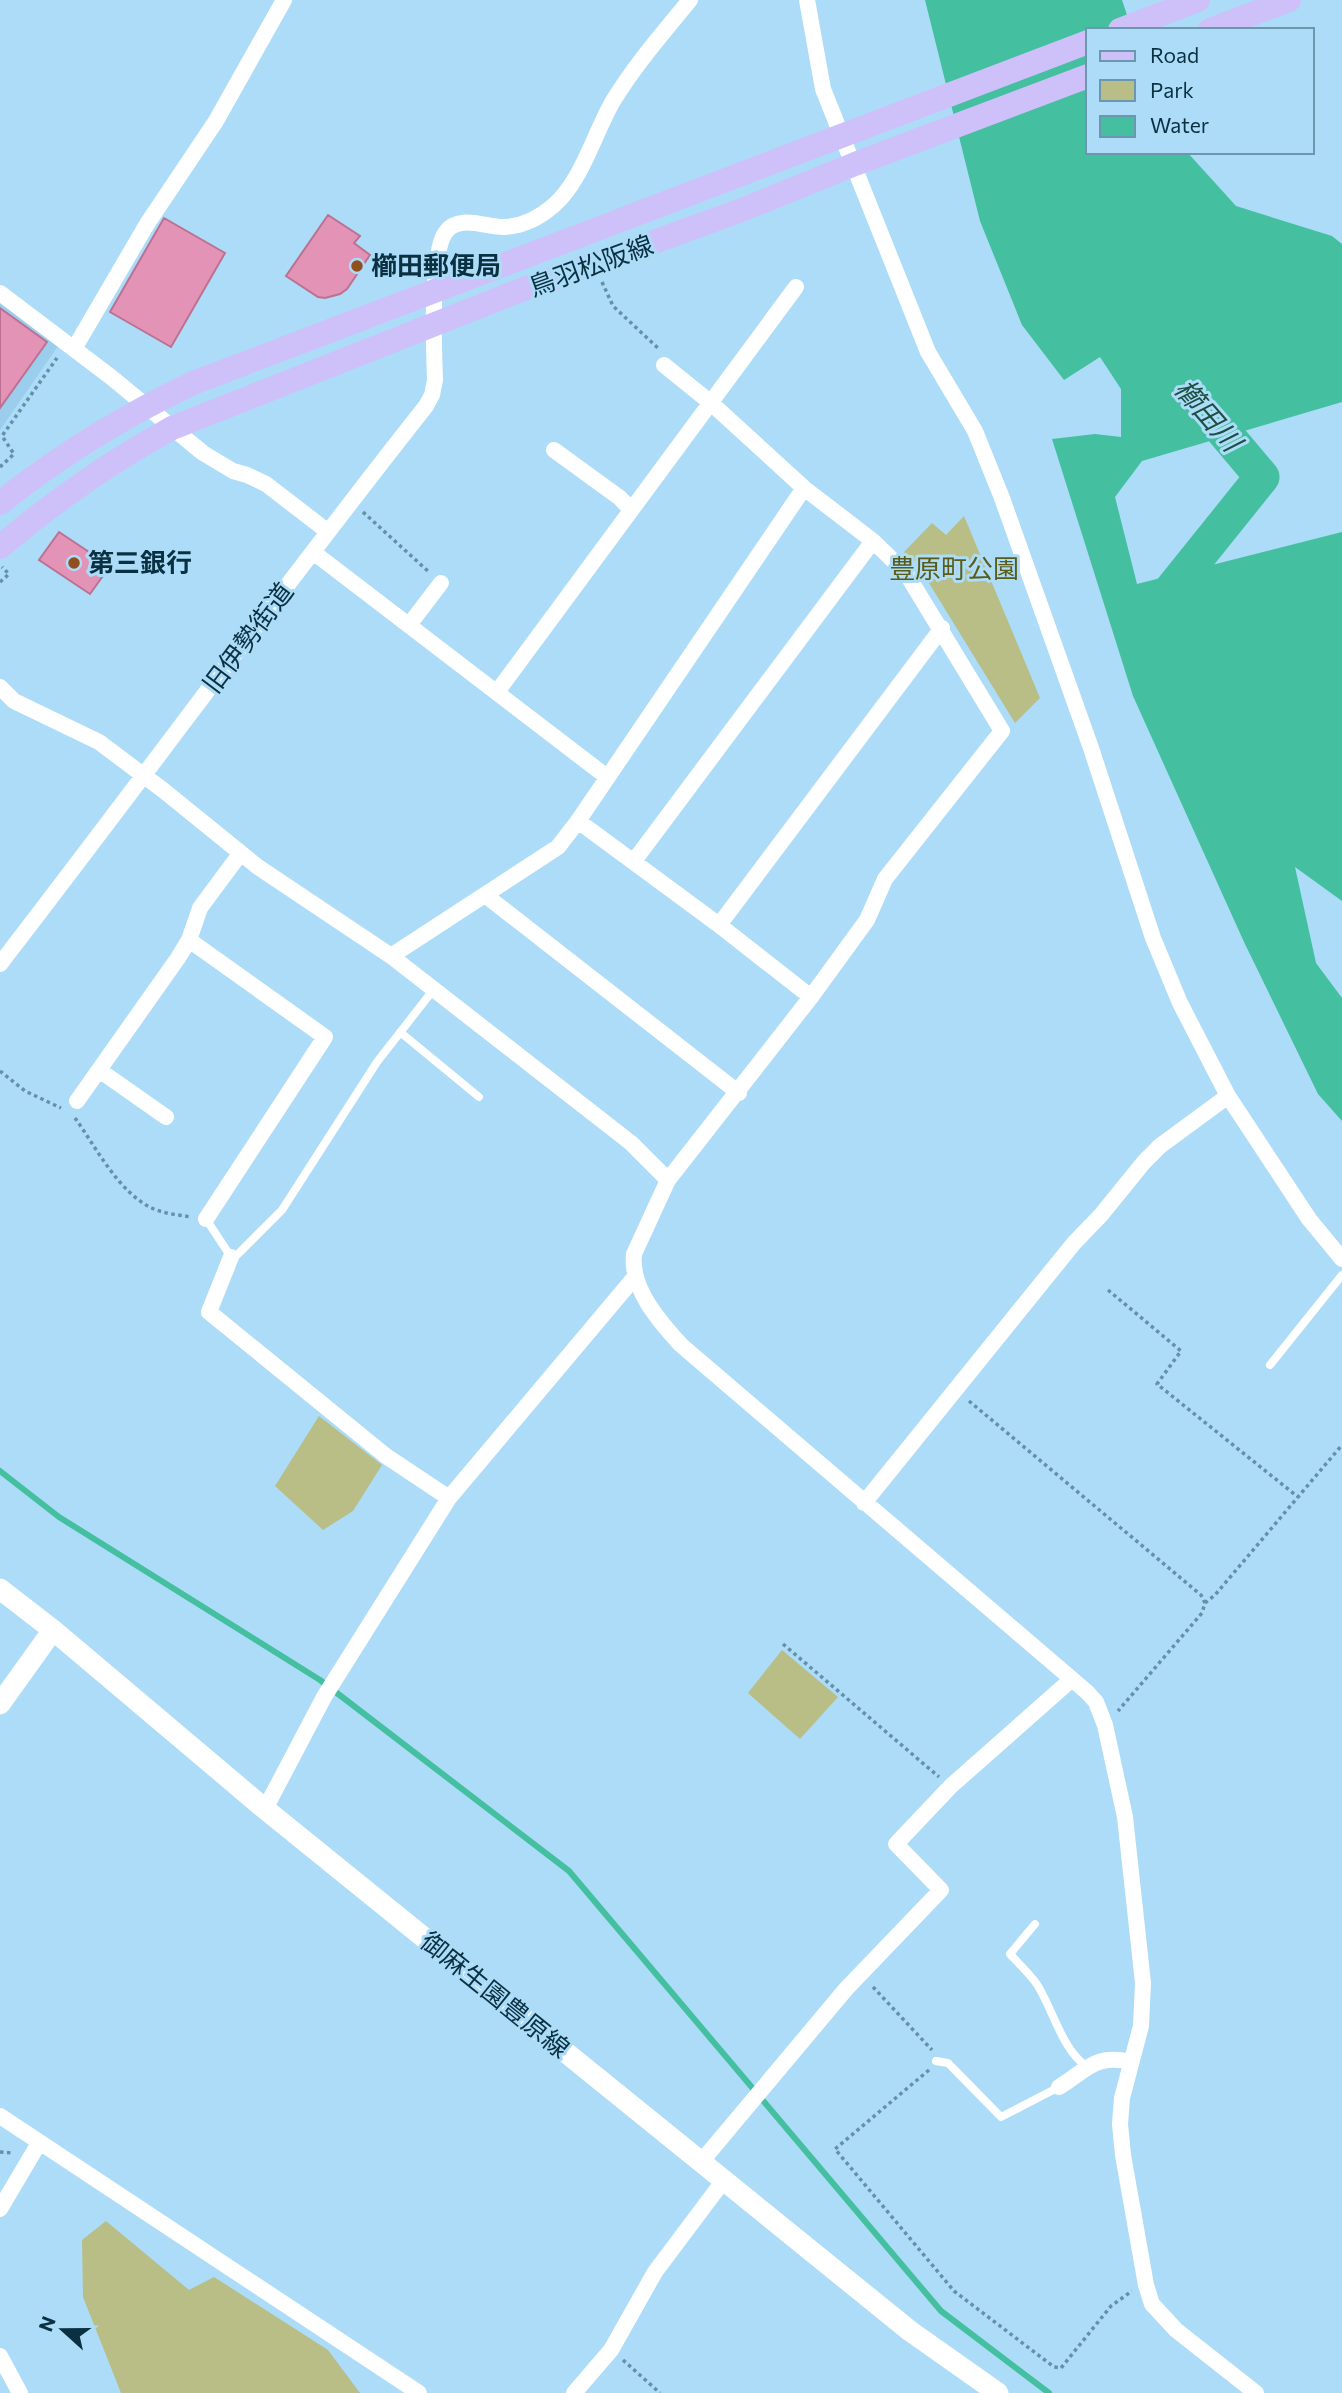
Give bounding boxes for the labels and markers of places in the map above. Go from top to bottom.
place label: 櫛田郵便局 [371,249,501,280]
marker: 櫛田郵便局 [349,258,365,274]
place label: 第三銀行 [88,546,192,577]
marker: 第三銀行 [66,555,82,571]

